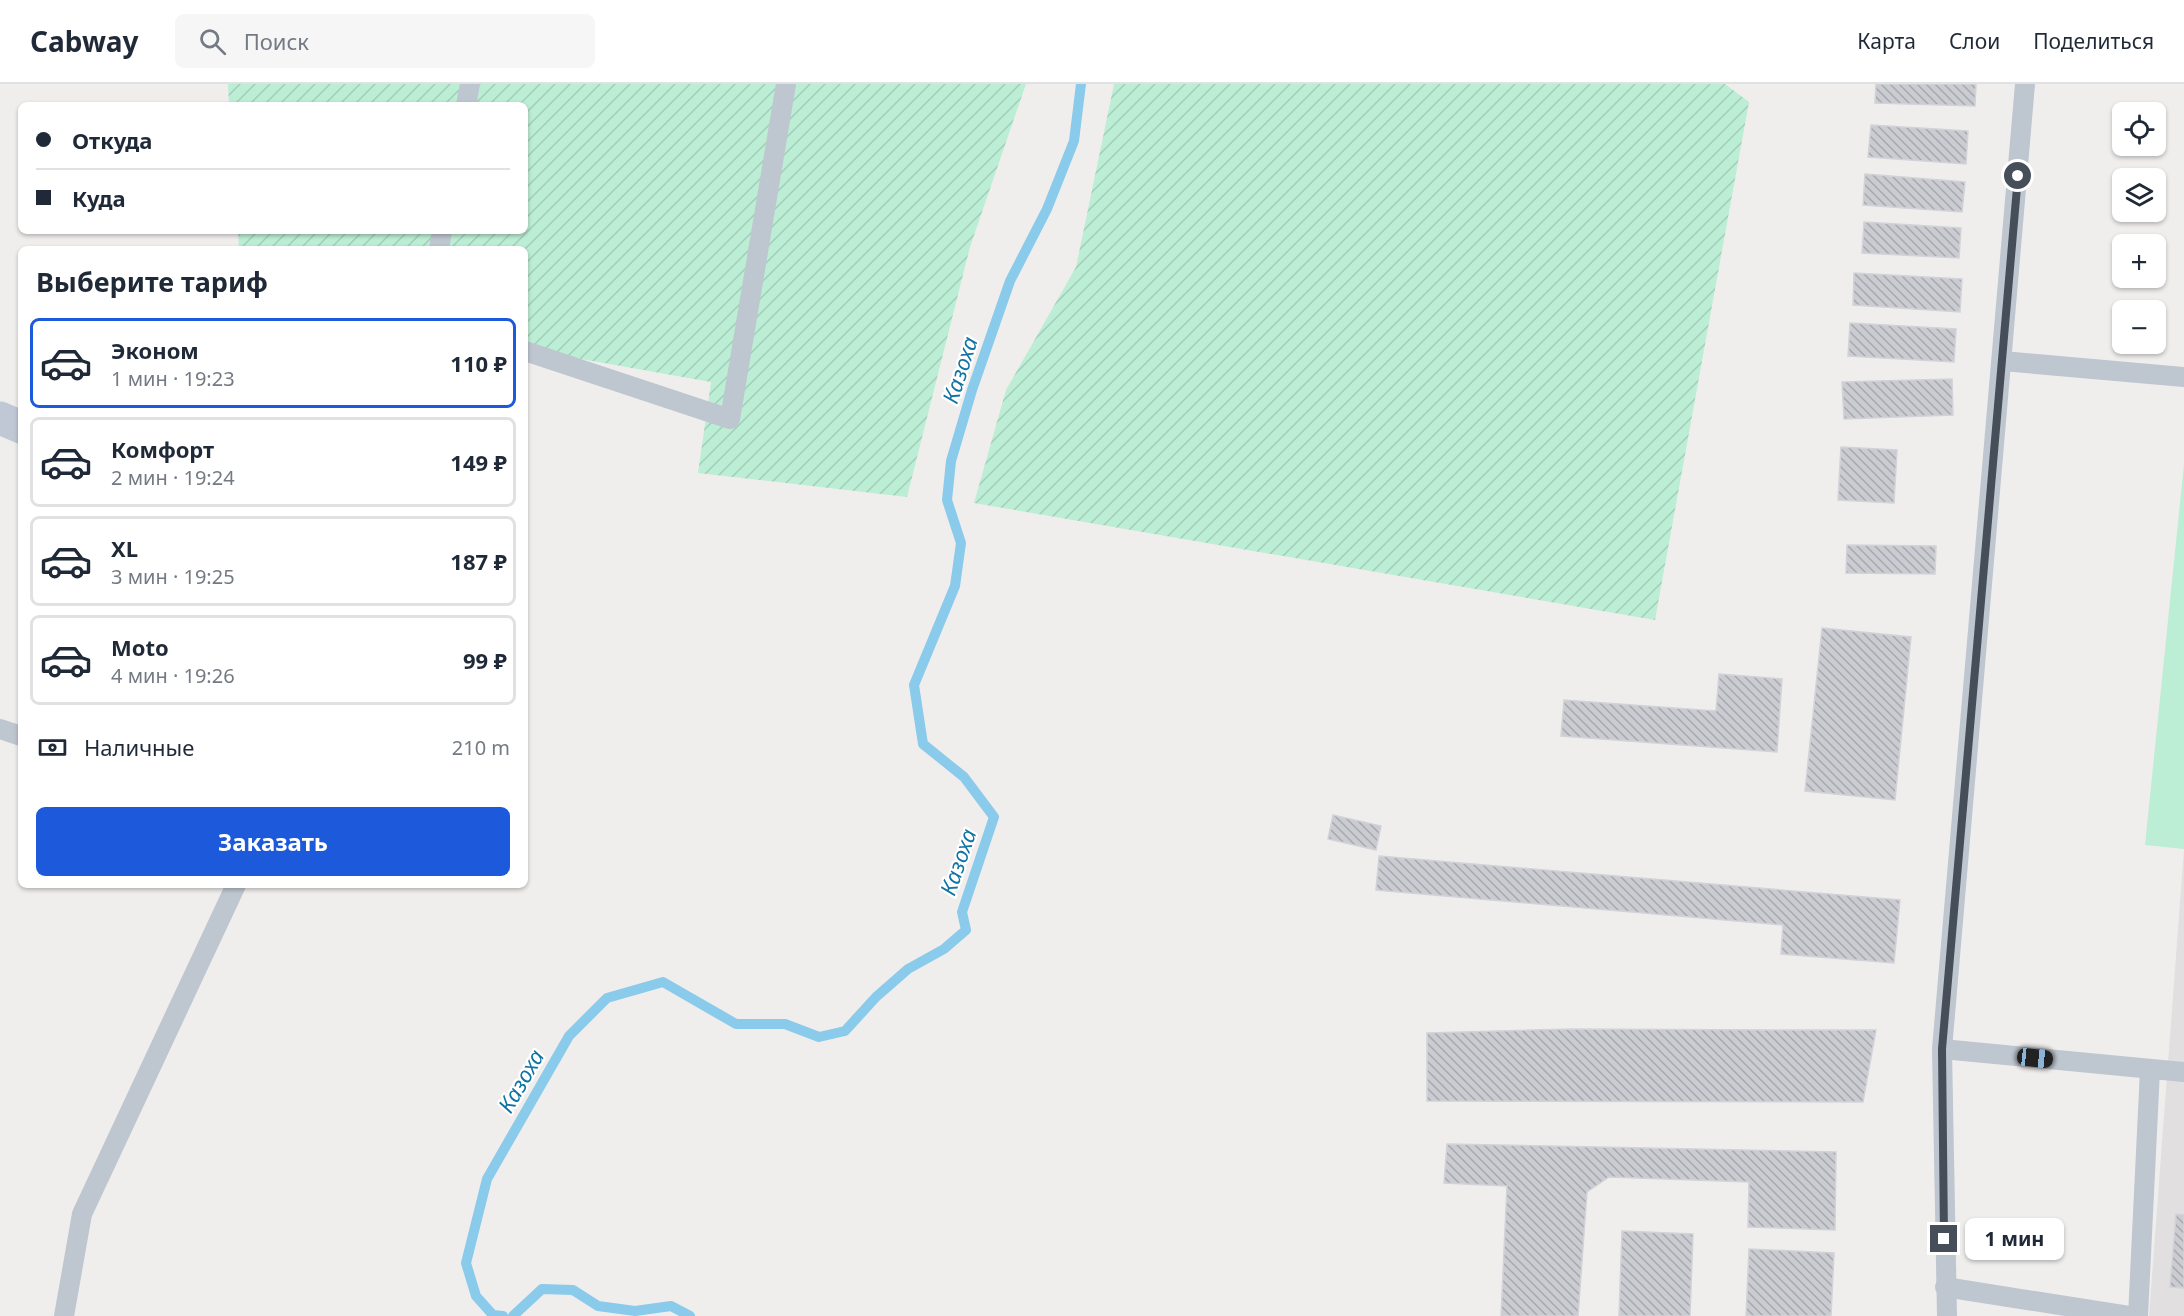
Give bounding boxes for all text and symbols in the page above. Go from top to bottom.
search box [175,14,595,68]
text: Cabway [30,22,139,60]
icon: search [196,25,229,58]
text: Поиск [244,26,309,56]
text: Карта [1857,27,1916,55]
text: Слои [1949,27,2000,55]
text: Поделиться [2033,27,2154,55]
map controls [2112,102,2166,354]
button: locate [2112,102,2166,156]
text: Откуда [72,125,152,155]
route start [2004,162,2031,189]
button: layers [2112,168,2166,222]
text: Куда [72,183,126,213]
button: + [2112,234,2166,288]
text: Выберите тариф [36,263,268,300]
button: − [2112,300,2166,354]
water label: Казоха [934,333,984,407]
text: Эконом [111,335,199,365]
icon: car [39,336,93,390]
text: 110 ₽ [450,348,507,378]
text: 1 мин · 19:23 [111,365,235,392]
text: Комфорт [111,434,214,464]
icon: car [39,435,93,489]
text: 149 ₽ [450,447,507,477]
text: 2 мин · 19:24 [111,464,235,491]
text: XL [111,533,138,563]
icon: car [39,534,93,588]
text: 187 ₽ [450,546,507,576]
text: 3 мин · 19:25 [111,563,235,590]
text: Moto [111,632,169,662]
icon: car [39,633,93,687]
text: 99 ₽ [463,645,507,675]
text: 4 мин · 19:26 [111,662,235,689]
icon: cash [36,731,69,764]
text: Наличные [84,732,194,762]
text: 210 m [452,734,510,761]
button: Заказать [36,807,510,876]
water label: Казоха [932,824,982,899]
water label: Казоха [490,1043,550,1118]
car [2016,1047,2054,1069]
callout: 1 мин [1965,1218,2064,1260]
route end [1930,1225,1957,1252]
text: 1 мин [1985,1225,2044,1252]

